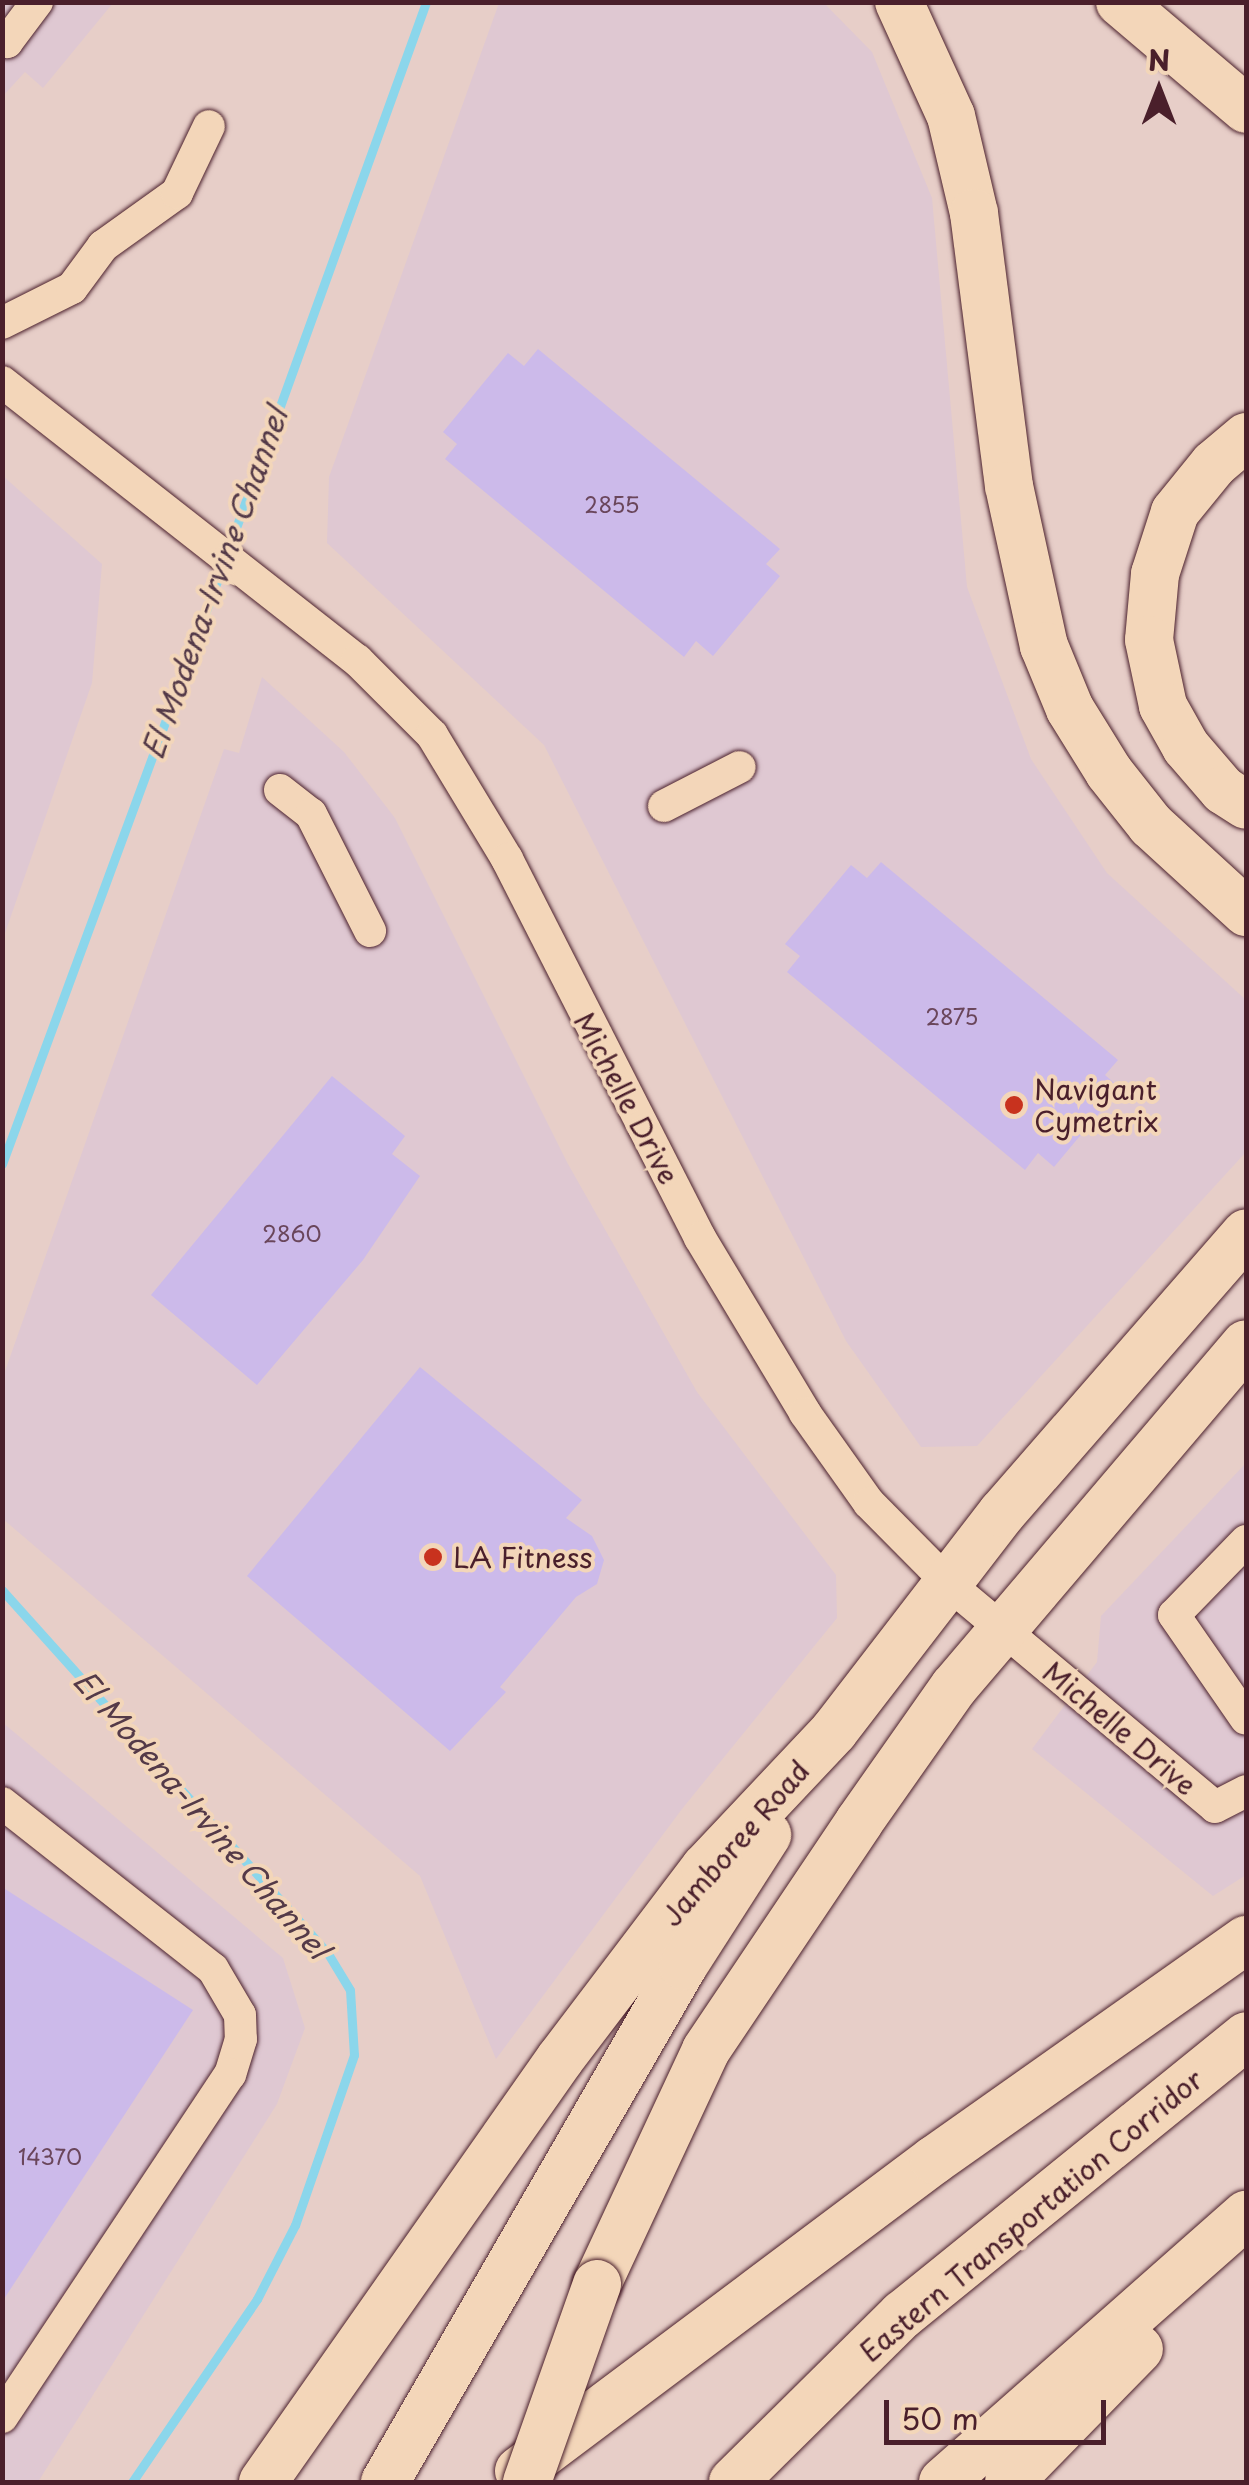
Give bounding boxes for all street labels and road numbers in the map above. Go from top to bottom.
street label: Michelle Drive [568,1006,686,1190]
street label: Michelle Drive [1036,1654,1204,1802]
street label: Jamboree Road [653,1753,817,1933]
street label: Eastern Transportation Corridor [853,2062,1209,2368]

